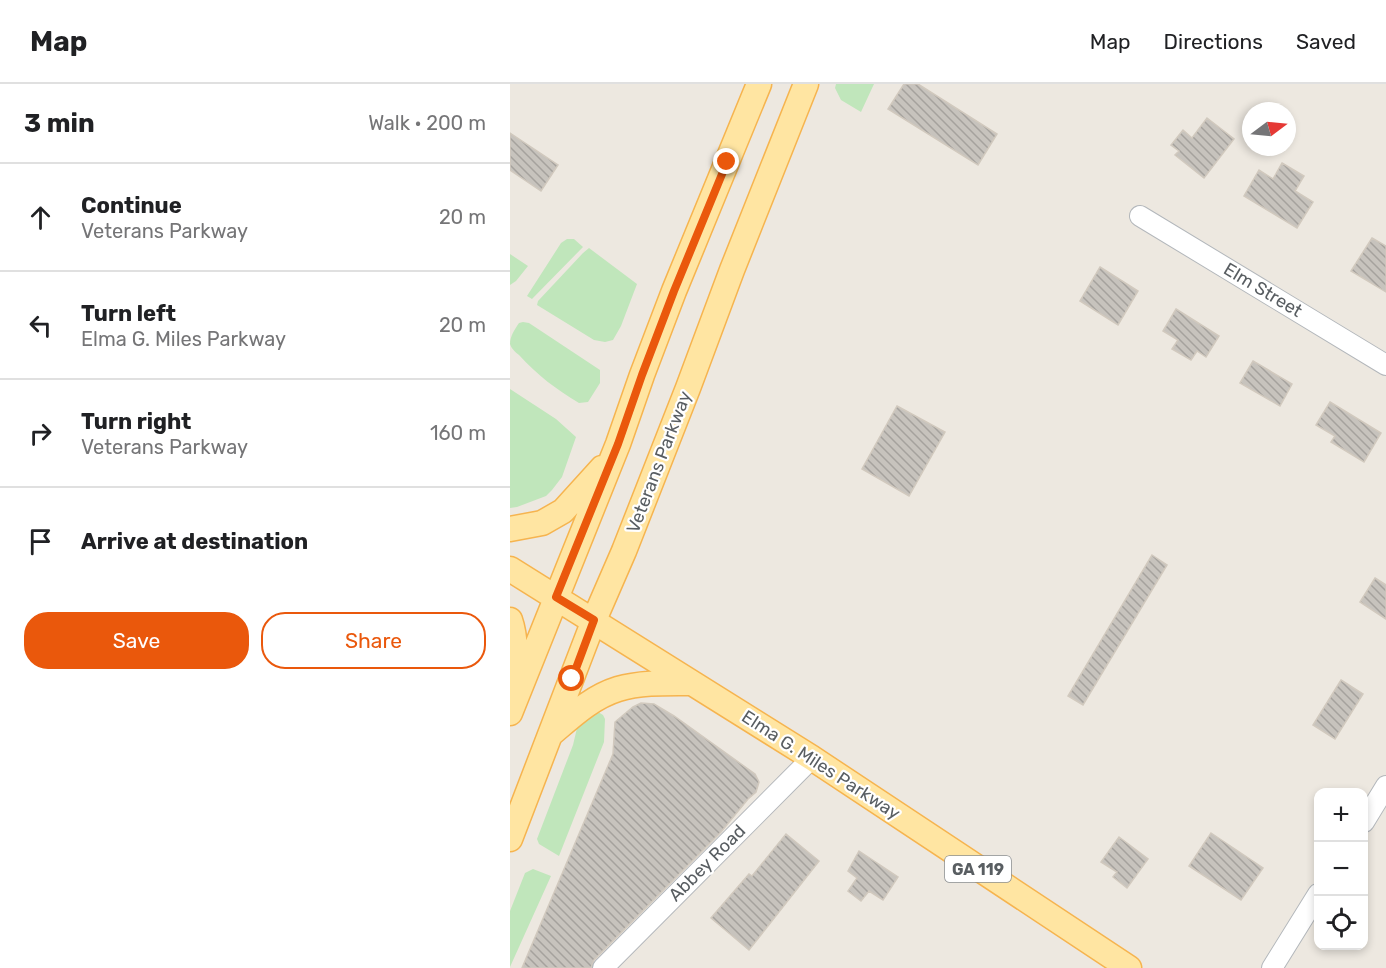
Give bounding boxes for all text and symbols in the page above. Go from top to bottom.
text: Map [30,25,87,58]
text: Map [1090,29,1131,54]
text: Directions [1164,29,1263,54]
text: Saved [1296,29,1356,54]
north arrow [1242,102,1296,156]
text: 3 min [24,108,95,139]
text: Walk · 200 m [368,111,486,135]
route end [713,148,739,174]
text: Continue [81,192,182,219]
icon: ahead [24,201,57,234]
text: 20 m [439,205,486,229]
text: Veterans Parkway [81,219,248,243]
street label: Elm Street [1220,258,1306,322]
text: Turn left [81,300,176,327]
icon: left [24,309,57,342]
text: 20 m [439,313,486,337]
text: Elma G. Miles Parkway [81,327,286,351]
street label: Veterans Parkway [622,388,696,536]
text: Turn right [81,408,191,435]
icon: right [24,417,57,450]
text: 160 m [430,421,486,445]
text: Veterans Parkway [81,435,248,459]
icon: arrive [24,525,57,558]
text: Arrive at destination [81,528,308,555]
button: Save [24,612,249,669]
button: Share [261,612,486,669]
route start [558,665,584,691]
street label: Elma G. Miles Parkway [738,706,904,825]
map controls [1314,788,1368,950]
button: + [1314,788,1368,842]
street label: Abbey Road [664,820,750,906]
button: − [1314,842,1368,896]
road number: GA 119 [945,856,1011,882]
button: locate [1314,896,1368,950]

